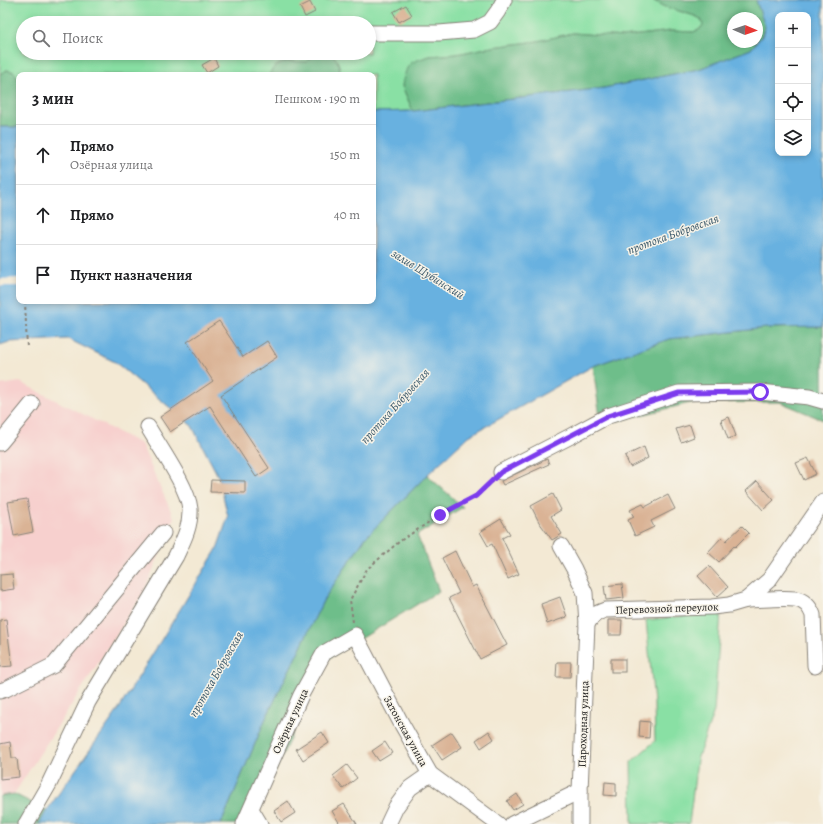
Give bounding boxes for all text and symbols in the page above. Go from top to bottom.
north arrow [727,12,763,48]
map controls [775,12,811,156]
button: + [775,12,811,48]
search box [16,16,376,60]
icon: search [30,27,52,49]
text: Поиск [62,28,103,48]
button: − [775,48,811,84]
button: locate [775,84,811,120]
text: 3 мин [32,87,74,110]
text: Пешком · 190 m [274,90,360,107]
button: layers [775,120,811,156]
text: Прямо [70,136,114,156]
icon: ahead [32,144,54,166]
text: 150 m [330,146,360,163]
text: Озёрная улица [70,156,153,173]
icon: ahead [32,204,54,226]
text: Прямо [70,205,114,225]
text: 40 m [334,206,360,223]
water label: протока Бобровская [625,210,721,258]
water label: залив Шубинский [389,245,467,303]
icon: arrive [32,264,54,286]
text: Пункт назначения [70,265,192,285]
water label: протока Бобровская [357,364,434,447]
route start [751,383,769,401]
route end [431,506,449,524]
street label: Перевозной переулок [615,599,719,618]
water label: протока Бобровская [185,628,247,720]
street label: Пароходная улица [574,679,593,768]
street label: Озёрная улица [269,685,312,756]
street label: Затонская улица [380,693,432,770]

